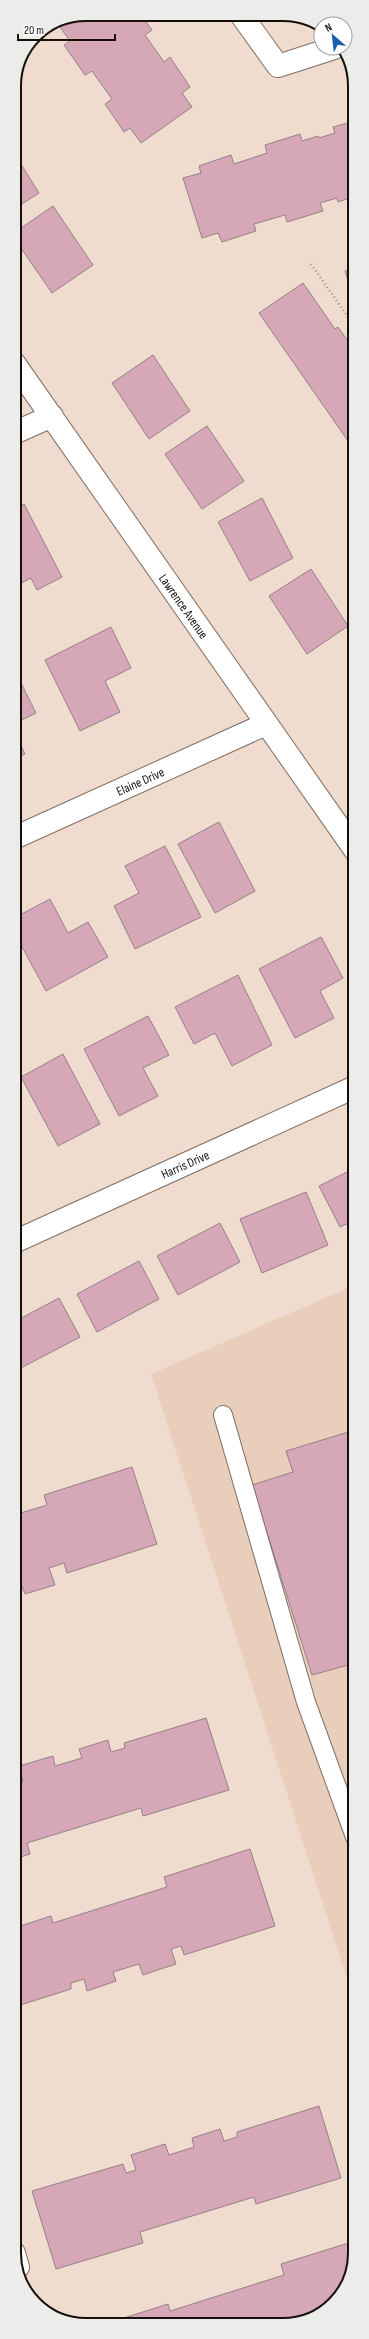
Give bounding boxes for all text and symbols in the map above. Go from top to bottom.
scale bar [18,16,115,42]
north arrow [313,16,353,56]
text: N [323,20,334,35]
text: 20 m [24,23,44,38]
street label: Lawrence Avenue [155,571,211,642]
street label: Elaine Drive [114,764,167,800]
street label: Harris Drive [159,1147,212,1183]

